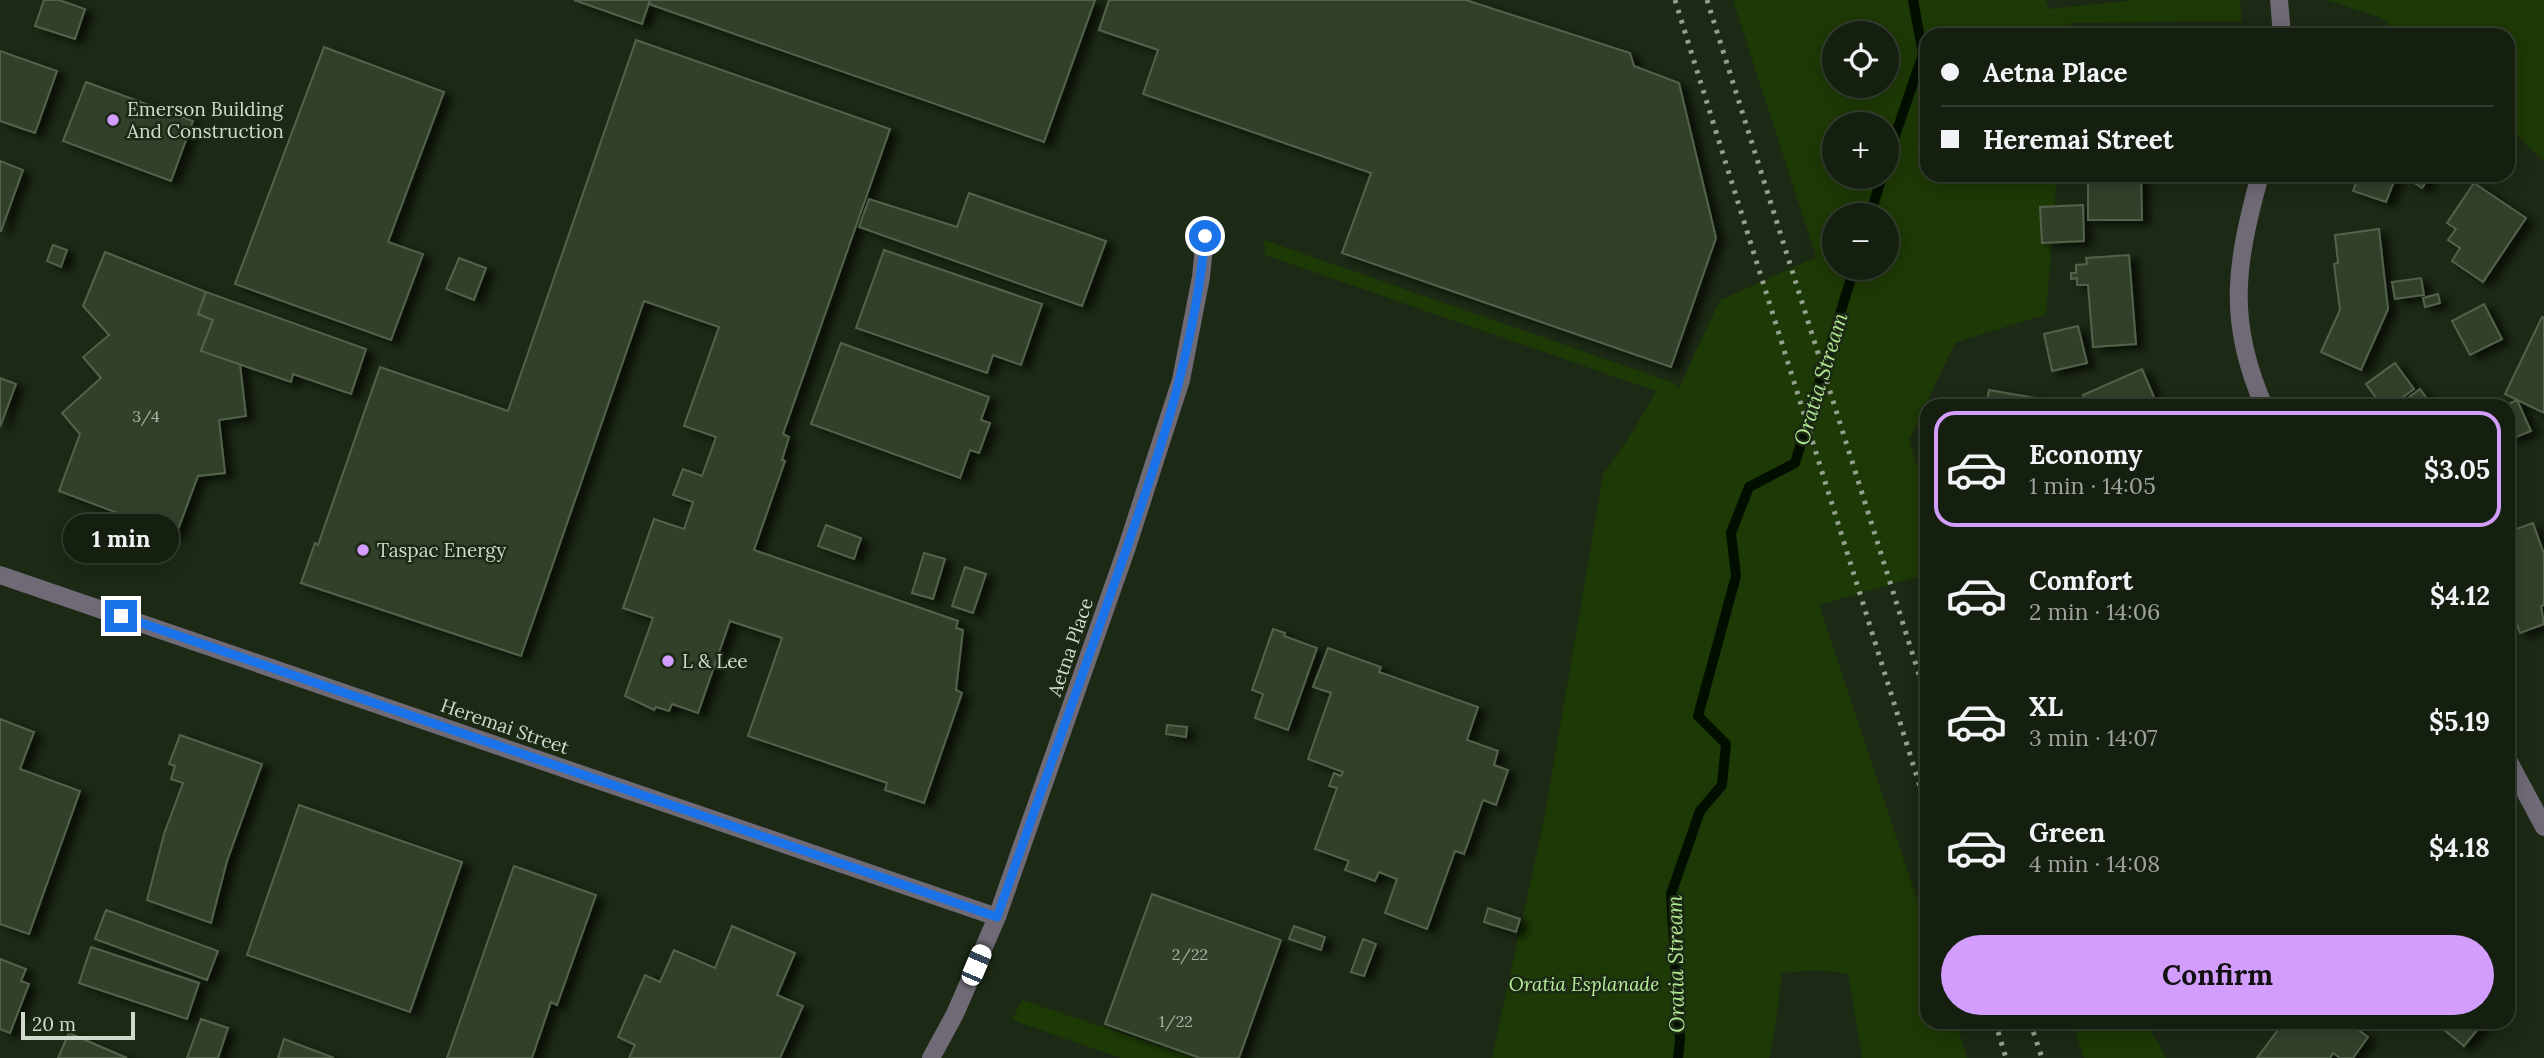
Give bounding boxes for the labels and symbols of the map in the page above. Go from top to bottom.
place label: Emerson Building And Construction [126,97,284,143]
marker: Emerson Building And Construction [105,112,121,128]
route start [1189,220,1221,252]
water label: Oratia Stream [1788,309,1854,449]
house number: 3/4 [132,406,160,427]
callout: 1 min [63,514,179,564]
place label: Taspac Energy [377,538,506,562]
marker: Taspac Energy [355,542,371,558]
street label: Aetna Place [1042,595,1098,700]
route end [105,600,137,632]
place label: L & Lee [682,649,748,673]
marker: L & Lee [660,653,676,669]
street label: Heremai Street [438,693,573,759]
water label: Oratia Stream [1661,894,1690,1033]
car [959,942,994,988]
house number: 2/22 [1172,944,1208,965]
park label: Oratia Esplanade [1509,972,1659,996]
scale bar [21,1009,135,1041]
house number: 1/22 [1159,1011,1193,1032]

